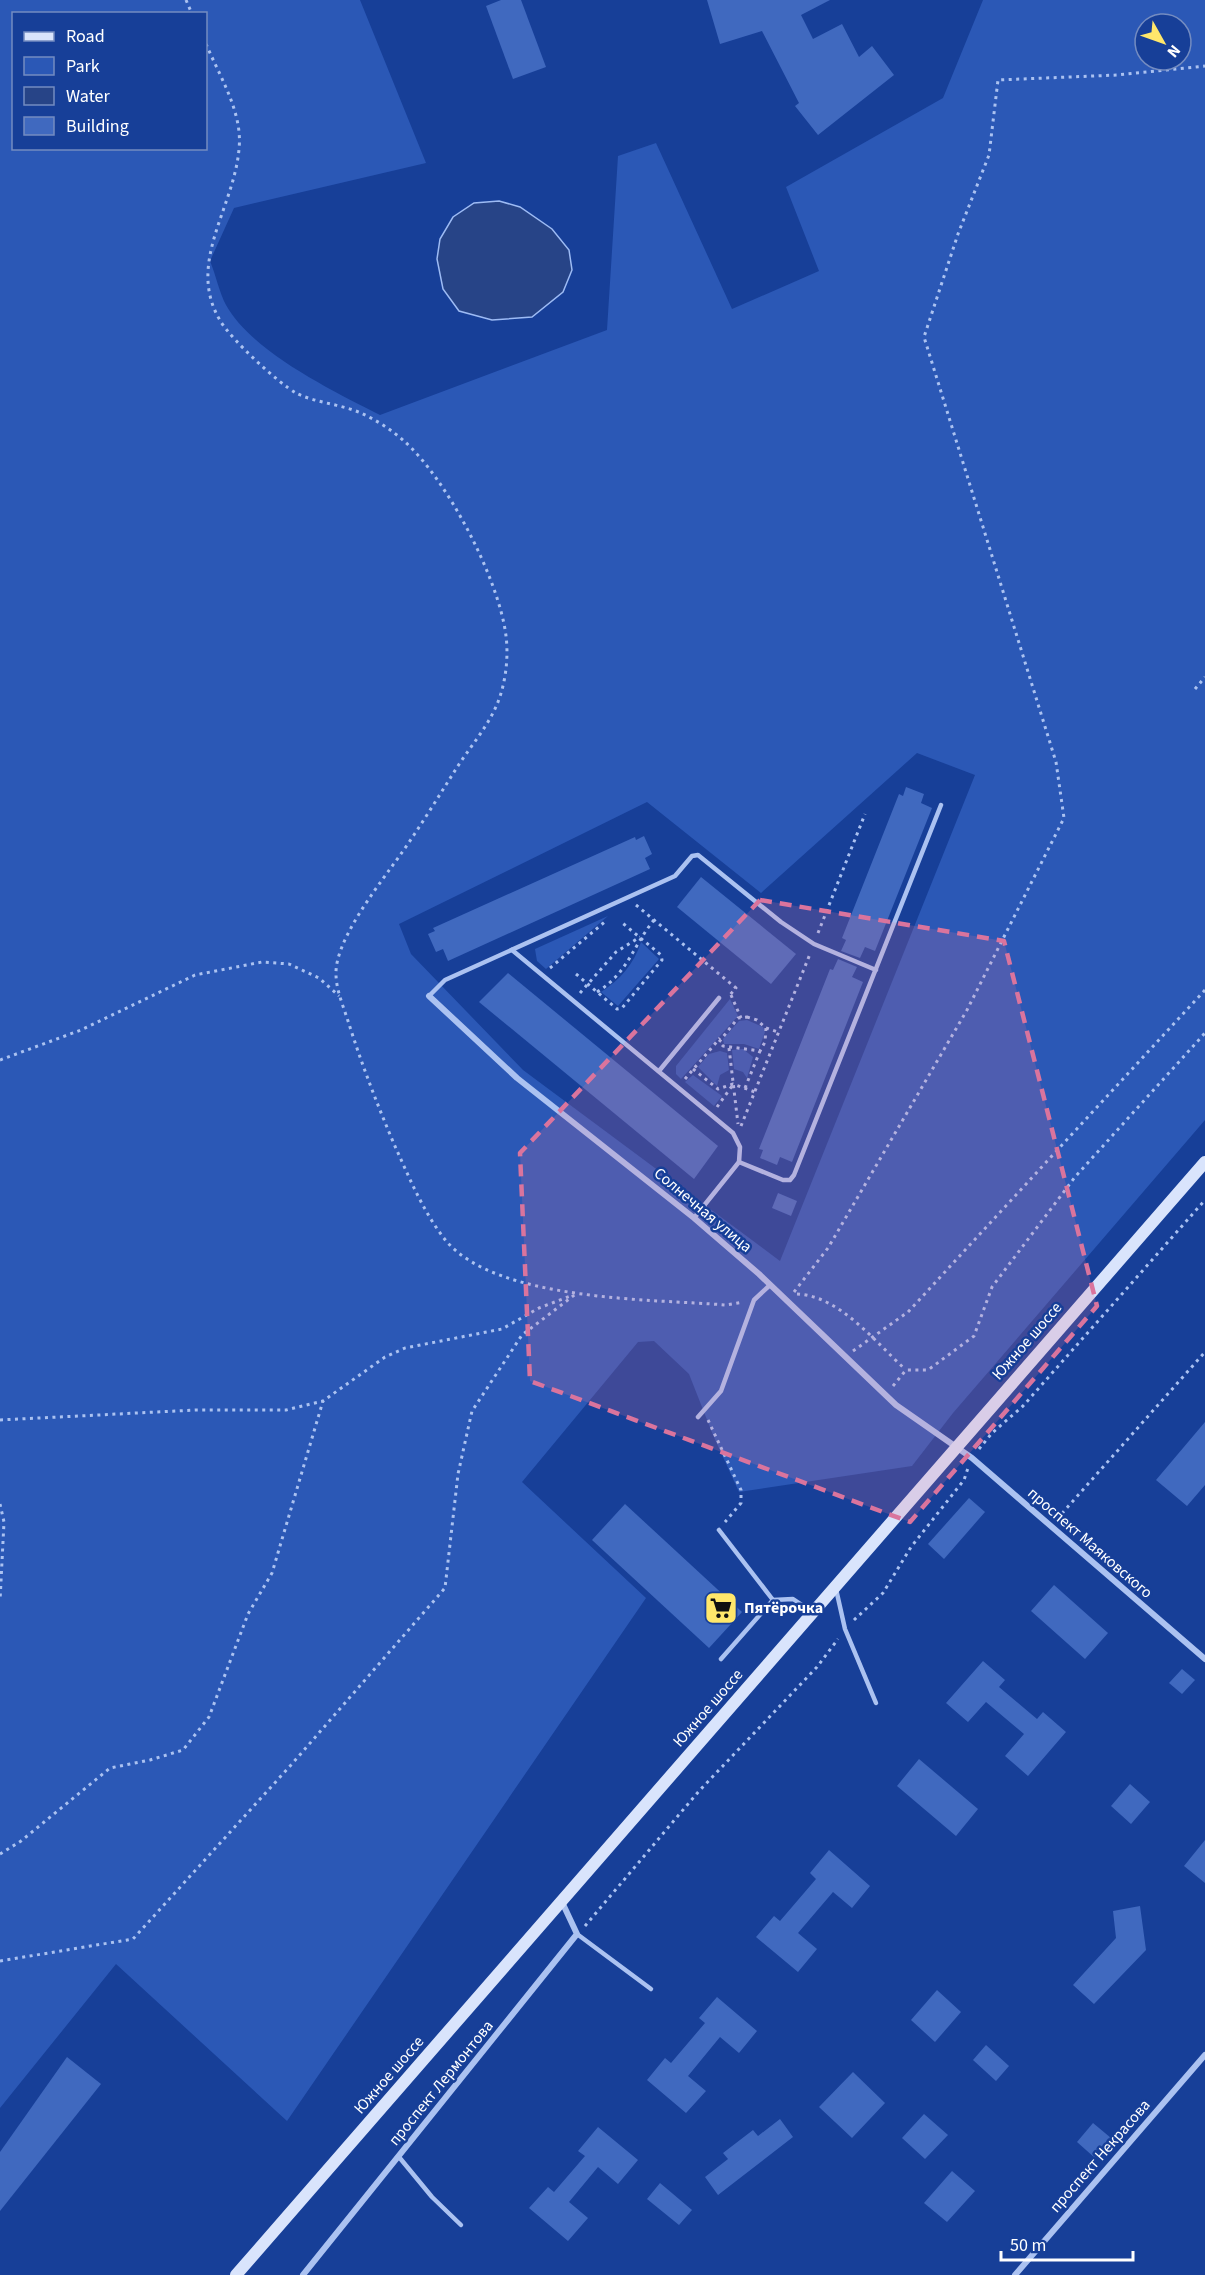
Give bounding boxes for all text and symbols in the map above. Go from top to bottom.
legend [12,12,207,150]
north arrow [1133,12,1193,72]
text: Road [66,24,105,49]
text: N [1162,40,1186,62]
text: Park [66,54,100,79]
text: Water [66,84,110,109]
text: Building [66,114,129,139]
street label: Солнечная улица [649,1162,757,1258]
street label: Южное шоссе [987,1297,1067,1385]
street label: проспект Маяковского [1023,1482,1157,1604]
supermarket icon: Пятёрочка [703,1590,739,1626]
place label: Пятёрочка [744,1597,823,1619]
street label: Южное шоссе [668,1664,748,1752]
street label: проспект Лермонтова [384,2016,498,2150]
street label: Южное шоссе [349,2031,429,2119]
street label: проспект Некрасова [1045,2095,1155,2217]
scale bar [1001,2224,1133,2262]
text: 50 m [1010,2233,1046,2258]

